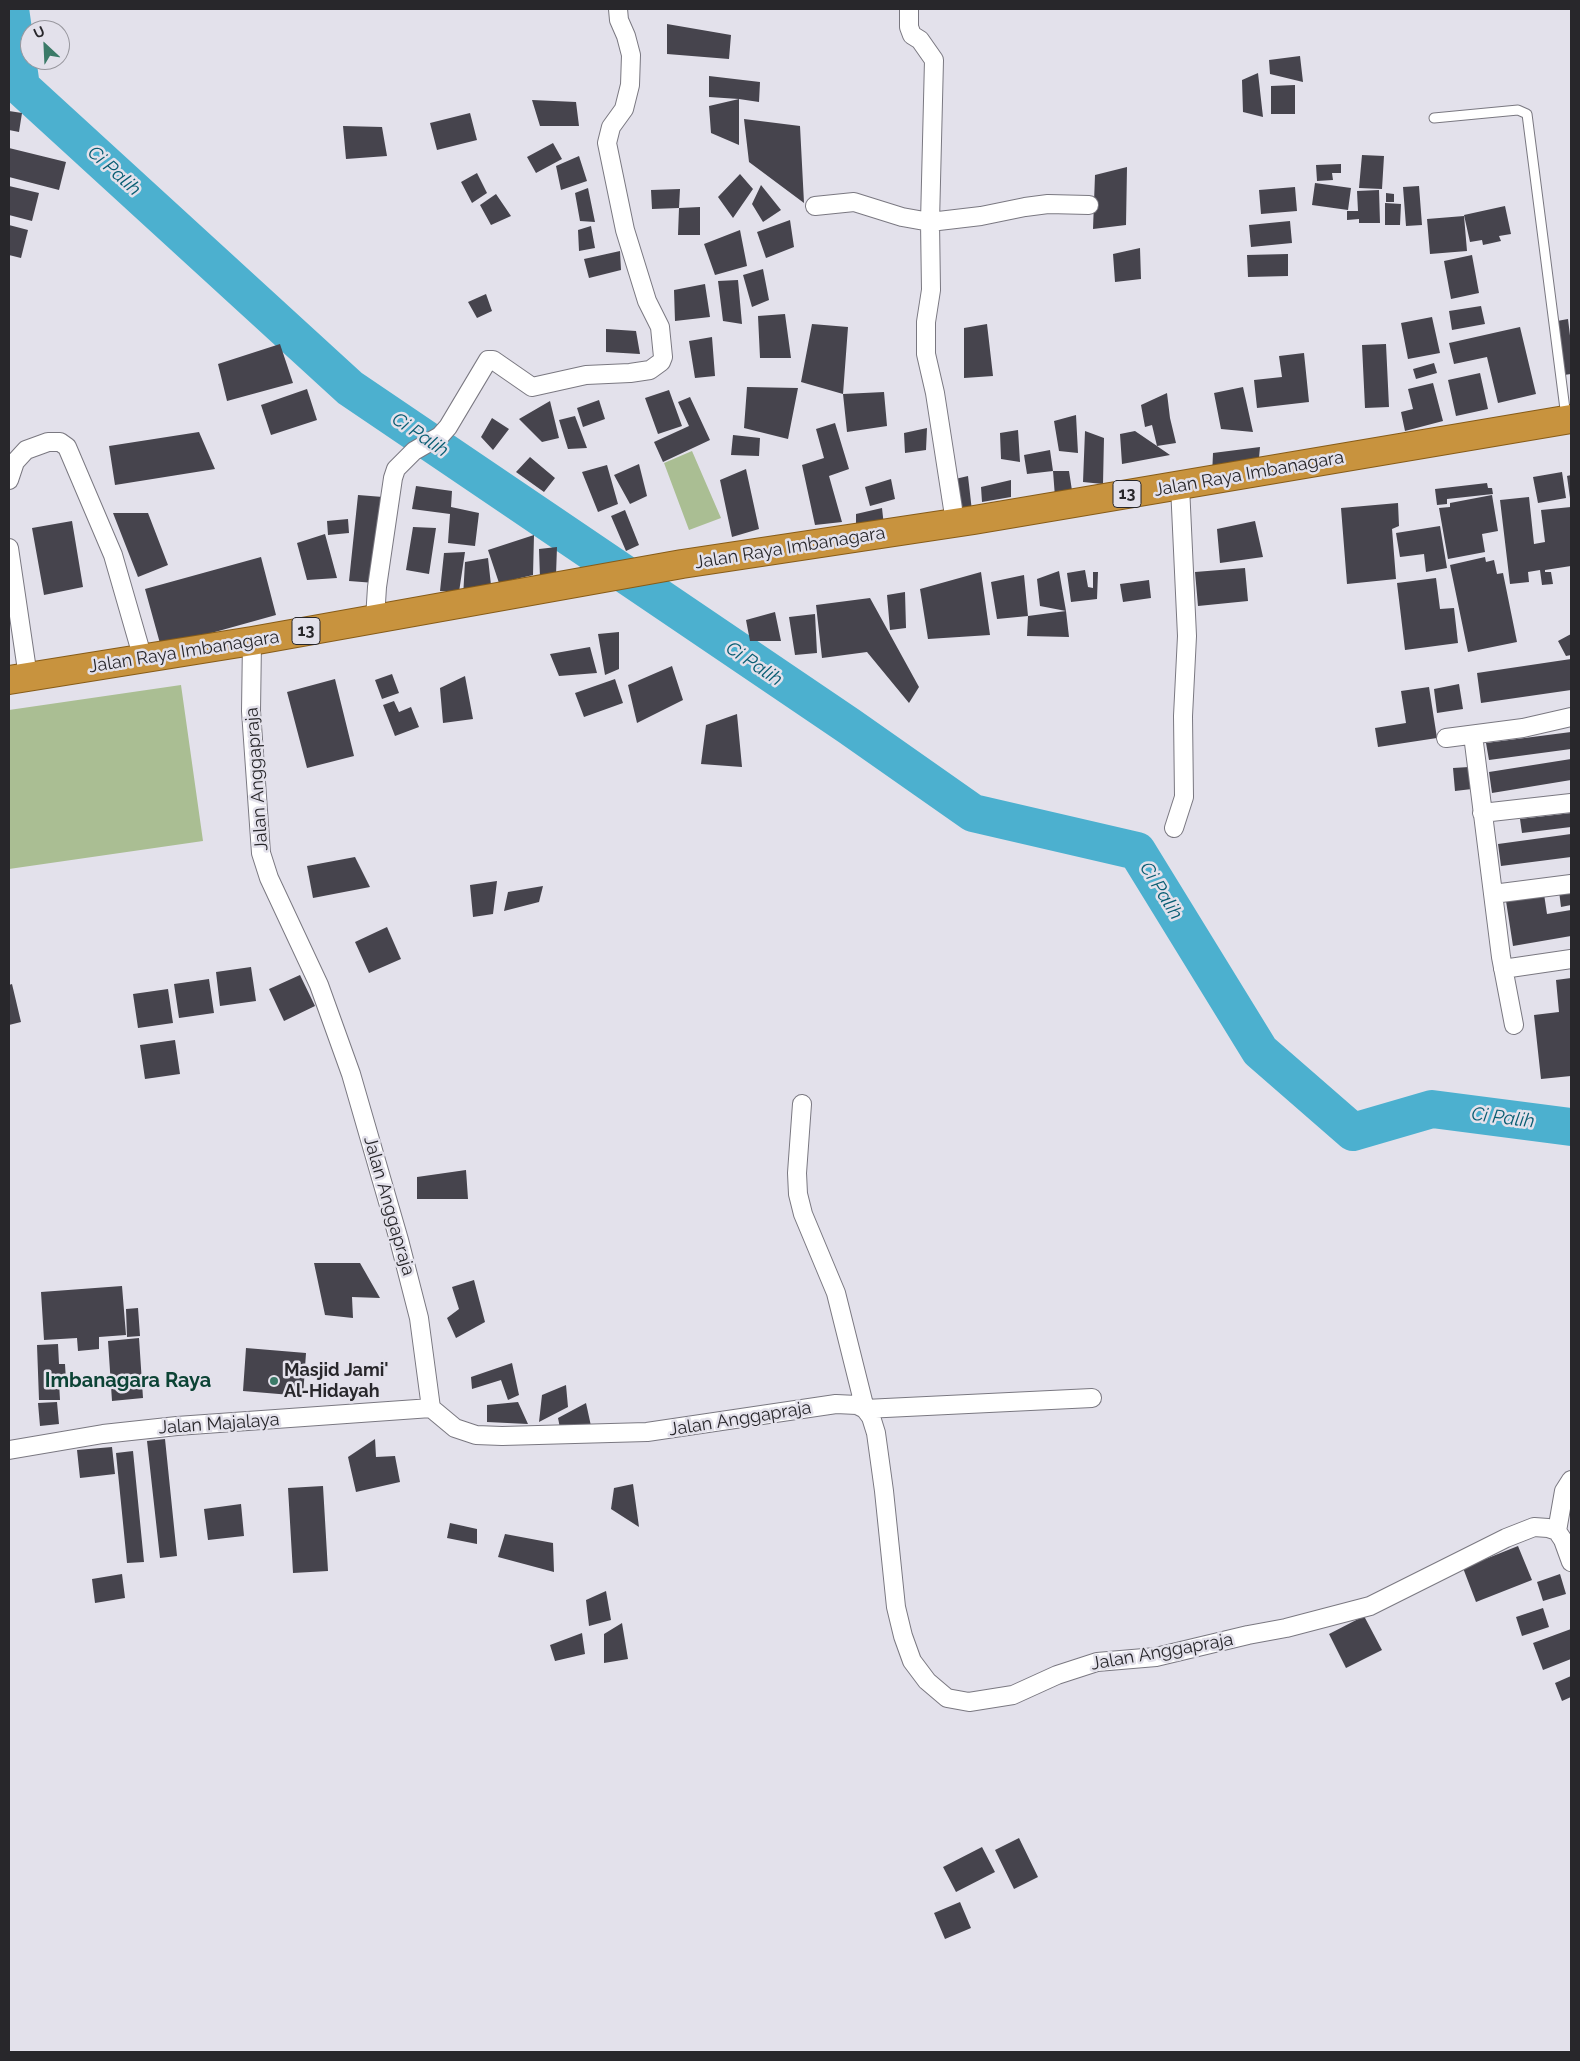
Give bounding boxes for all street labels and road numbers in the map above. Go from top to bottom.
street label: Jalan Raya Imbanagara [1152,447,1346,501]
road number: 13 [1113,480,1141,508]
street label: Jalan Raya Imbanagara [693,522,887,574]
road number: 13 [292,618,320,644]
street label: Jalan Raya Imbanagara [87,626,281,678]
street label: Jalan Anggapraja [241,706,273,852]
street label: Jalan Anggapraja [359,1134,419,1278]
street label: Jalan Anggapraja [667,1397,813,1441]
street label: Jalan Majalaya [158,1409,280,1439]
street label: Jalan Anggapraja [1089,1629,1235,1675]

